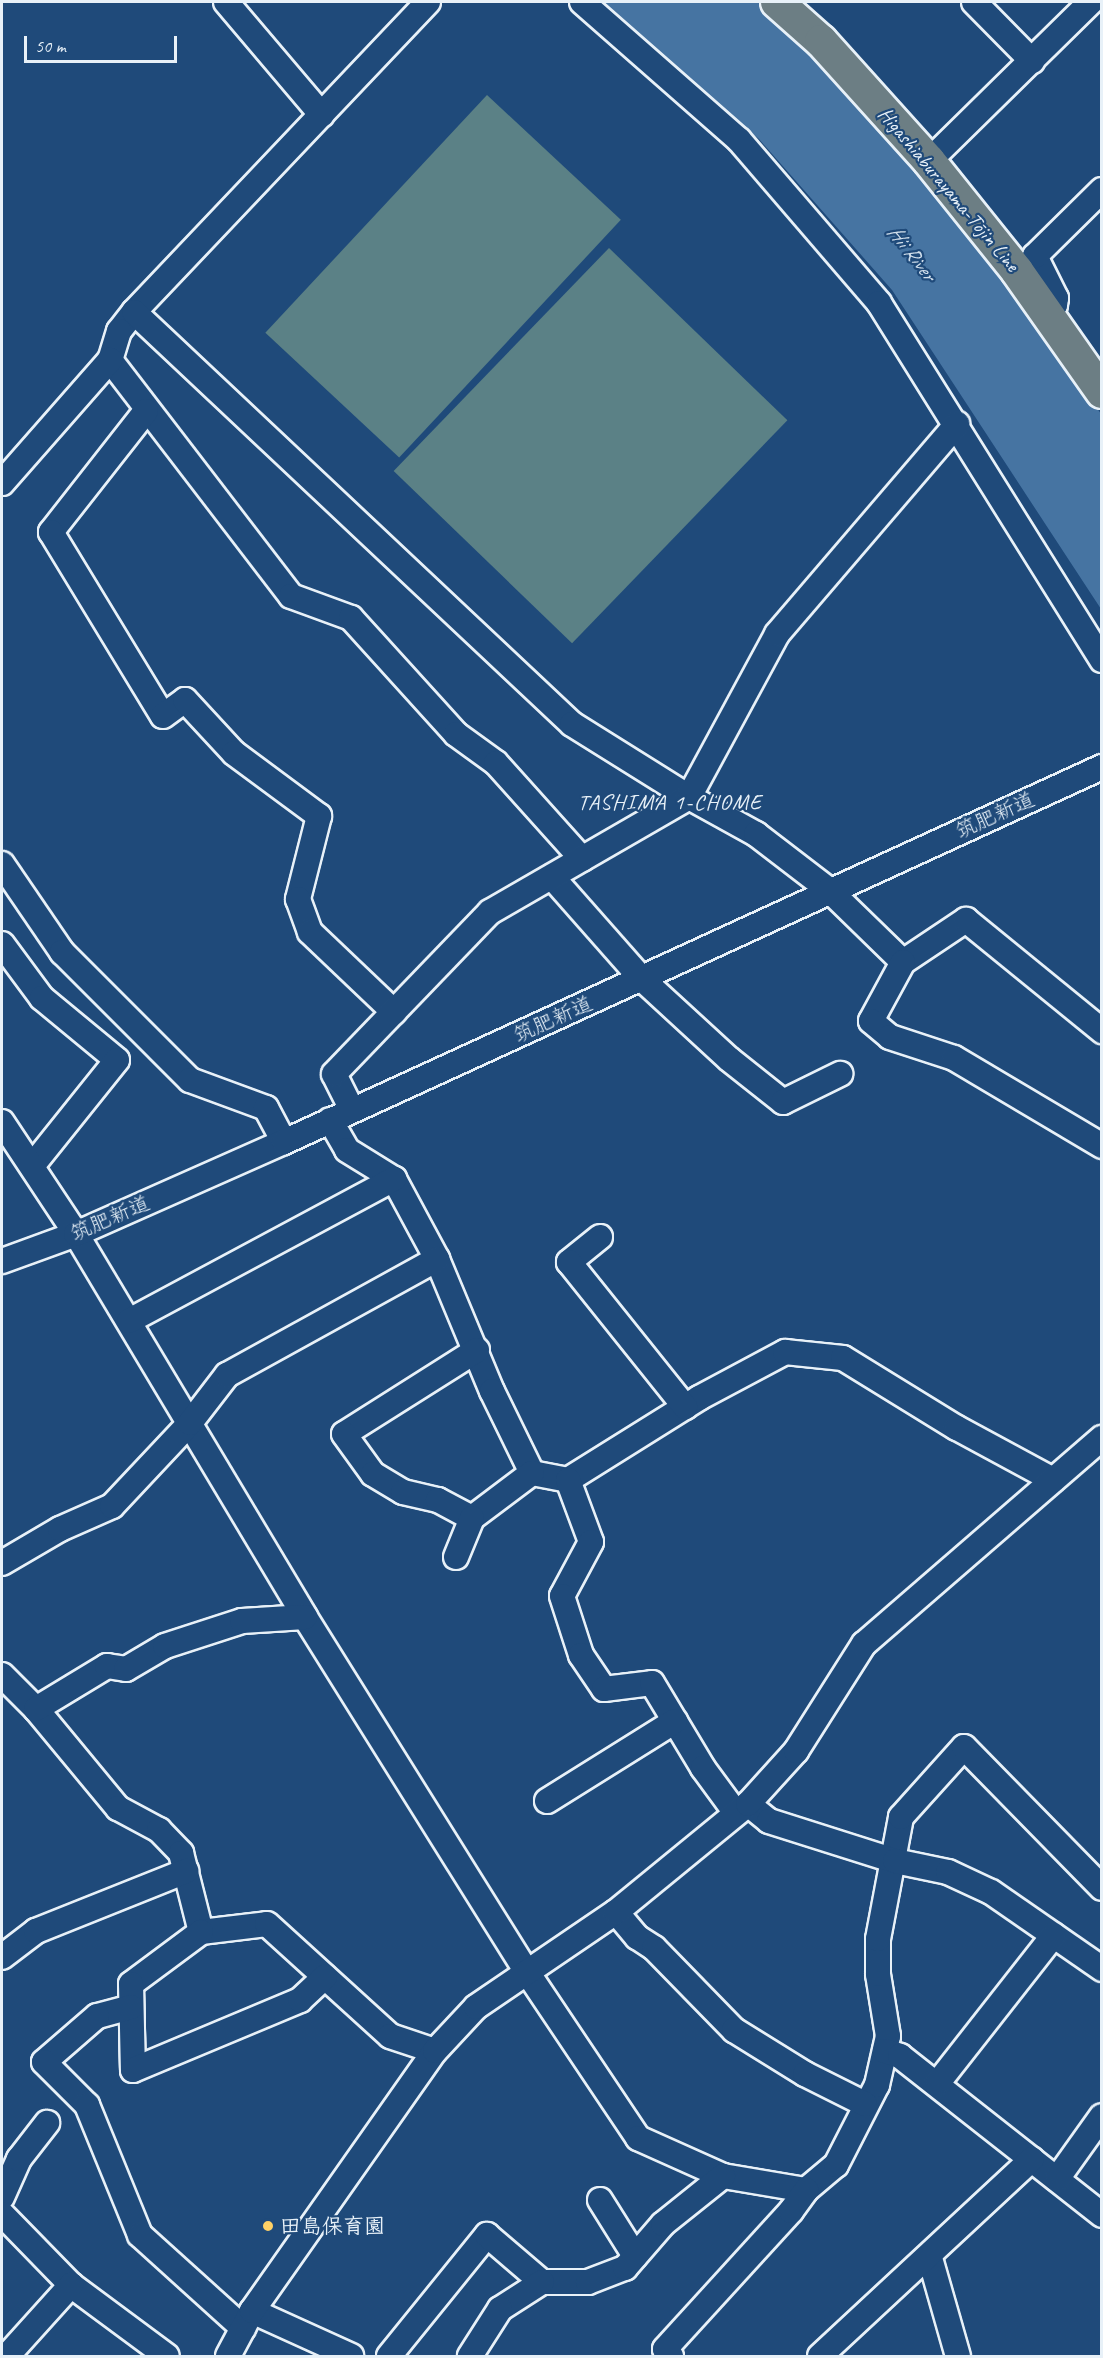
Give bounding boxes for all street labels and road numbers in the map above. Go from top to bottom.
street label: Higashiaburayama-Tōjin Line [873,102,1025,276]
street label: 筑肥新道 [952,786,1038,844]
street label: 筑肥新道 [510,990,596,1048]
street label: 筑肥新道 [66,1190,154,1246]

